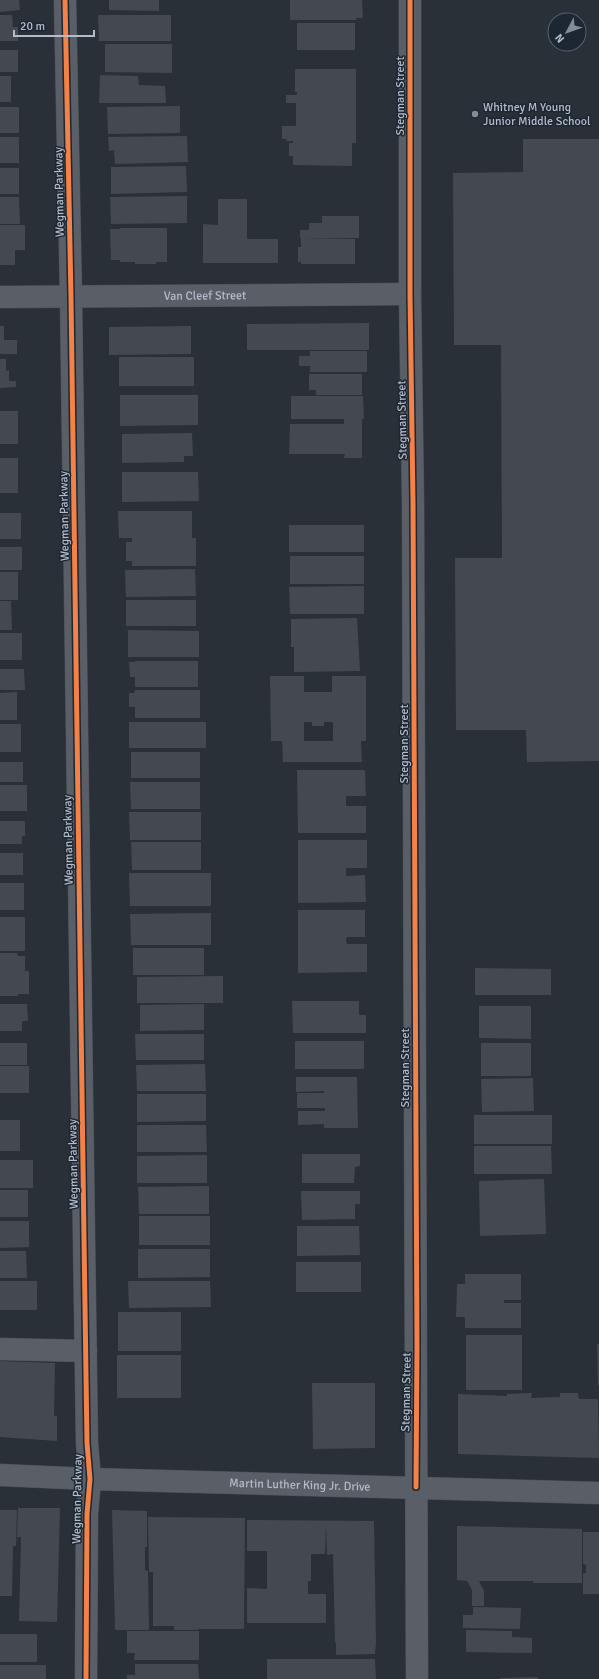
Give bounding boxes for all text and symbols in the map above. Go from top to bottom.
scale bar [14,12,94,38]
north arrow [547,12,587,52]
text: 20 m [20,19,45,34]
text: N [552,31,567,45]
street label: Stegman Street [393,56,408,136]
place label: Whitney M Young Junior Middle School [483,100,591,129]
marker: Whitney M Young Junior Middle School [470,109,480,119]
street label: Wegman Parkway [51,146,68,237]
street label: Van Cleef Street [164,288,246,304]
street label: Stegman Street [394,380,411,460]
street label: Wegman Parkway [56,470,73,561]
street label: Stegman Street [397,704,412,784]
street label: Wegman Parkway [60,794,77,885]
street label: Stegman Street [398,1028,413,1108]
street label: Wegman Parkway [65,1118,82,1209]
street label: Stegman Street [398,1352,415,1432]
street label: Wegman Parkway [69,1453,86,1544]
street label: Martin Luther King Jr. Drive [229,1476,371,1495]

